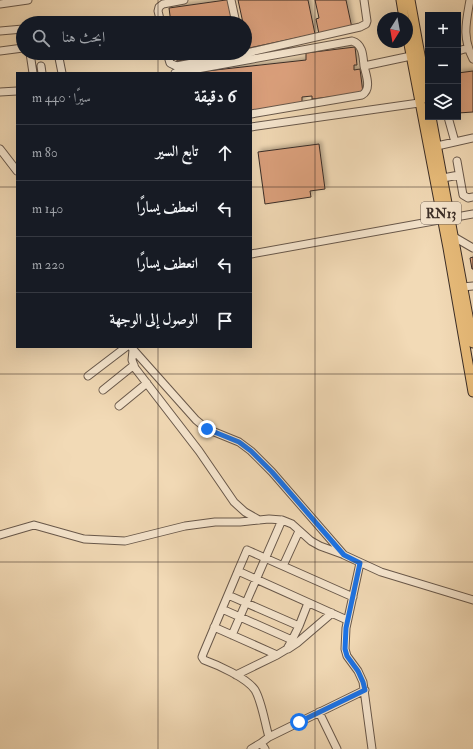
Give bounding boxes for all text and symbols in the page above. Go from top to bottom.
north arrow [377,12,413,48]
map controls [425,12,461,120]
button: + [425,12,461,48]
search box [16,16,252,60]
icon: search [30,27,52,49]
text: ابحث هنا [62,28,105,47]
button: − [425,48,461,84]
button: layers [425,84,461,120]
text: 6 دقيقة [194,86,236,107]
text: سيرًا · 440 m [32,90,91,106]
text: تابع السير [156,142,198,161]
icon: ahead [214,142,236,164]
text: 80 m [32,145,58,161]
text: انعطف يسارًا [137,198,198,217]
icon: left [214,198,236,220]
text: 140 m [32,201,63,217]
road number: RN13 [421,202,461,224]
text: انعطف يسارًا [137,254,198,273]
icon: left [214,254,236,276]
text: 220 m [32,257,65,273]
text: الوصول إلى الوجهة [110,310,198,329]
icon: arrive [214,310,236,332]
route end [198,420,216,438]
route start [290,713,308,731]

